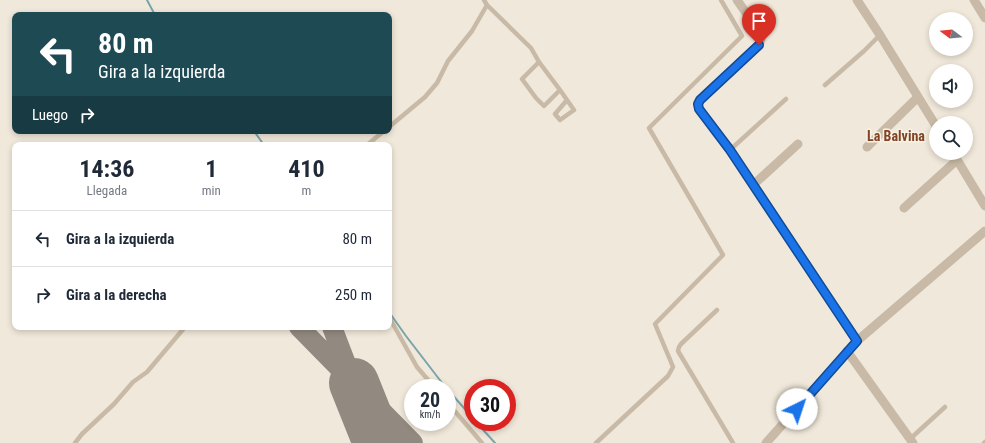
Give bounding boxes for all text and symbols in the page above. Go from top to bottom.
pin [742,4,776,45]
icon: arrive [748,10,770,32]
north arrow [929,12,973,56]
map controls [929,12,973,160]
text: 80 m [98,27,154,60]
icon: left [32,28,84,80]
text: Gira a la izquierda [98,61,225,82]
button: sound [929,64,973,108]
icon: right [76,104,98,126]
text: Luego [32,106,68,124]
button: search [929,116,973,160]
district label: La Balvina [867,128,925,144]
text: 14:36 [79,155,134,183]
text: 1 [205,155,217,183]
text: 410 [288,155,325,183]
text: Llegada [87,183,127,198]
text: min [202,183,221,198]
text: m [302,183,311,198]
icon: left [32,228,54,250]
text: Gira a la izquierda [66,230,174,248]
text: 80 m [342,230,372,248]
icon: right [32,284,54,306]
text: Gira a la derecha [66,286,167,304]
text: 250 m [335,286,372,304]
speed limit sign: 30 [464,379,516,431]
text: 20 [420,388,440,412]
position arrow [776,388,818,430]
text: km/h [420,409,440,420]

